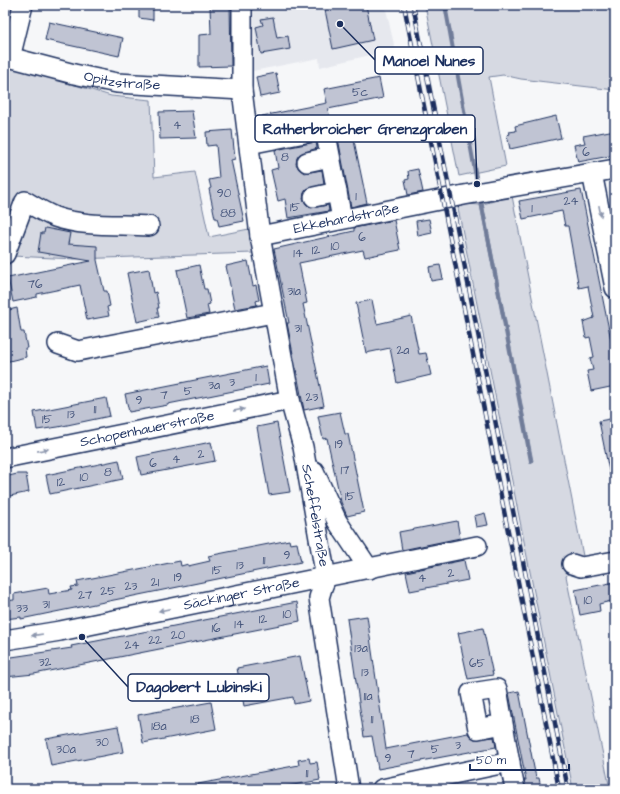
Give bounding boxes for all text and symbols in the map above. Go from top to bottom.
callout: Manoel Nunes [375,47,483,74]
text: Manoel Nunes [383,51,476,72]
street label: Opitzstraße [82,66,161,95]
house number: 5c [352,84,368,101]
callout: Ratherbroicher Grenzgraben [255,115,475,142]
house number: 4 [173,117,181,134]
text: Ratherbroicher Grenzgraben [263,119,468,142]
house number: 6 [582,144,590,161]
house number: 8 [281,149,289,166]
house number: 90 [217,185,232,202]
house number: 1 [355,188,357,205]
house number: 24 [563,193,579,210]
street label: Ekkehardstraße [292,198,401,239]
house number: 15 [290,199,301,216]
house number: 1 [531,200,533,217]
house number: 88 [220,205,236,222]
one-way arrow [597,205,603,217]
house number: 6 [358,229,366,246]
house number: 10 [330,238,340,255]
house number: 12 [312,242,320,259]
house number: 14 [293,245,303,262]
house number: 76 [28,276,43,293]
house number: 31a [287,283,301,300]
house number: 31 [294,320,302,337]
house number: 2a [397,342,409,359]
house number: 1 [255,369,257,386]
house number: 3 [229,374,235,391]
house number: 3a [208,377,220,394]
house number: 5 [184,383,193,400]
house number: 7 [160,387,168,404]
house number: 23 [306,389,318,406]
house number: 9 [136,392,143,409]
house number: 11 [93,401,97,418]
house number: 13 [67,406,75,423]
street label: Schopenhauerstraße [78,406,216,453]
one-way arrow [233,407,245,413]
house number: 15 [42,411,53,428]
house number: 19 [335,436,343,453]
house number: 2 [198,446,205,463]
one-way arrow [37,447,49,453]
house number: 4 [172,451,180,468]
house number: 6 [149,455,157,472]
street label: Scheffelstraße [296,462,334,569]
house number: 17 [341,462,350,479]
house number: 8 [104,464,112,481]
house number: 10 [79,469,89,486]
house number: 12 [57,474,65,491]
house number: 15 [345,488,356,505]
house number: 9 [284,547,291,564]
house number: 11 [262,552,266,569]
house number: 13 [236,557,244,574]
house number: 15 [212,562,223,579]
house number: 2 [448,565,455,582]
house number: 19 [174,569,182,586]
house number: 4 [418,570,426,587]
street label: Säckinger Straße [182,572,302,616]
house number: 21 [151,574,160,591]
house number: 23 [125,578,137,595]
house number: 25 [100,583,116,600]
house number: 27 [78,587,93,604]
house number: 10 [583,592,593,609]
house number: 31 [42,596,50,613]
house number: 33 [16,600,28,617]
house number: 10 [282,606,292,623]
one-way arrow [158,607,170,613]
house number: 12 [259,611,267,628]
house number: 14 [234,616,244,633]
house number: 16 [211,620,221,637]
house number: 20 [171,627,186,644]
one-way arrow [31,632,43,638]
house number: 22 [148,632,162,649]
house number: 24 [124,637,140,654]
house number: 13a [354,640,368,657]
house number: 32 [39,654,52,671]
house number: 65 [469,655,486,672]
house number: 13 [361,664,369,681]
callout: Dagobert Lubinski [128,674,269,701]
text: Dagobert Lubinski [136,677,263,700]
house number: 11a [363,688,373,705]
house number: 18 [190,711,200,728]
house number: 11 [370,711,374,728]
house number: 18a [151,718,167,735]
house number: 30 [95,734,109,751]
house number: 3 [455,737,461,754]
house number: 30a [56,741,76,758]
house number: 5 [431,741,440,758]
house number: 7 [407,746,415,763]
scale bar [470,746,569,772]
house number: 9 [385,750,392,767]
text: 50 m [476,752,507,769]
house number: 11 [305,765,309,782]

